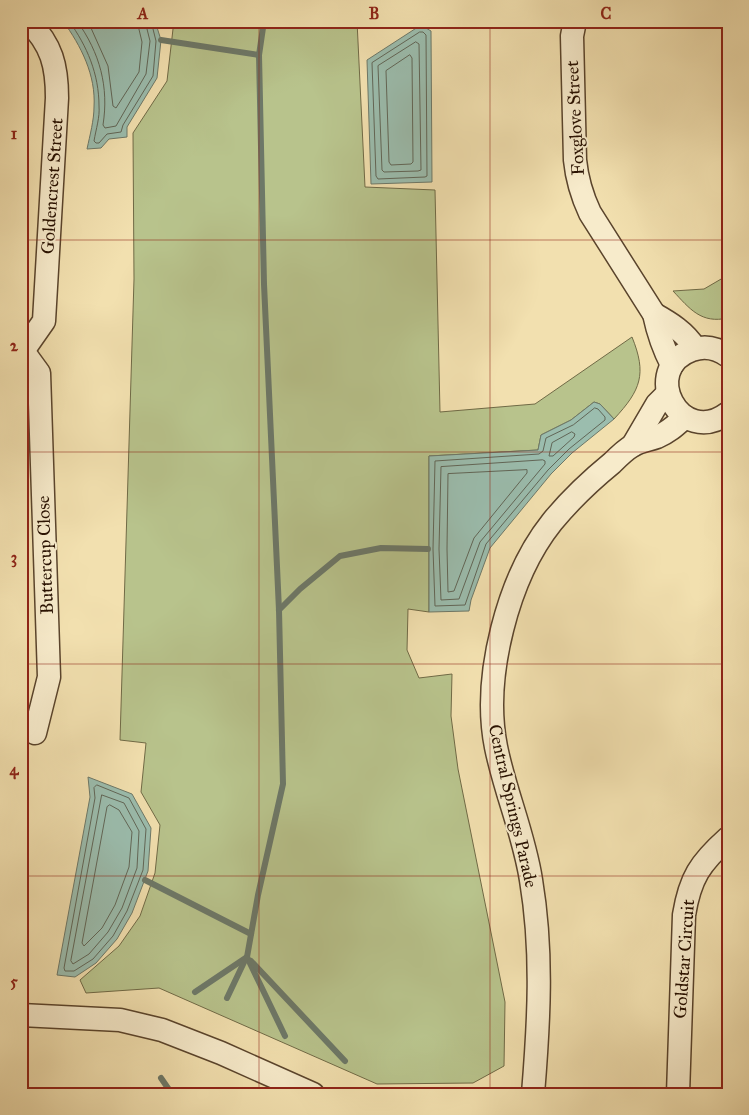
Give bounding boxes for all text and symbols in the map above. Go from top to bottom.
text: A [137,4,149,23]
text: B [369,4,379,23]
text: C [601,4,612,23]
street label: Foxglove Street [561,59,590,176]
street label: Goldencrest Street [36,116,68,255]
text: 1 [11,124,18,143]
text: 2 [10,336,19,355]
street label: Buttercup Close [32,495,58,615]
text: 3 [11,548,17,568]
street label: Central Springs Parade [483,722,542,890]
text: 4 [10,760,20,780]
street label: Goldstar Circuit [669,898,699,1019]
text: 5 [10,972,18,991]

